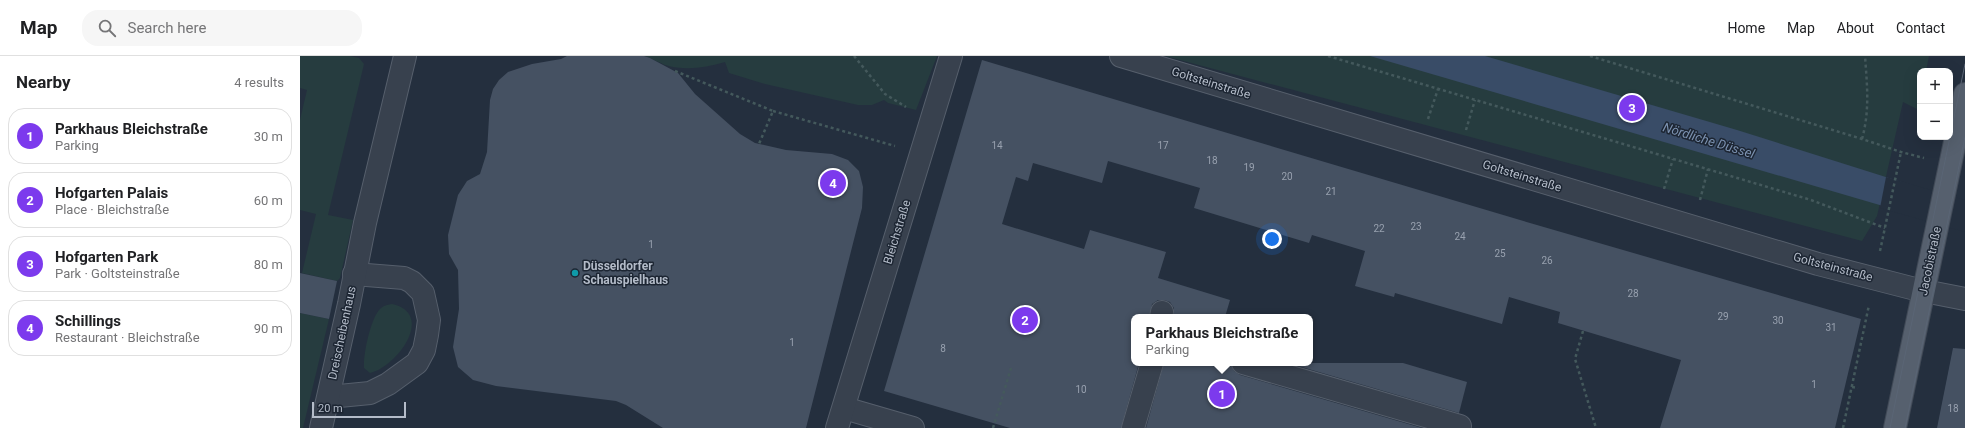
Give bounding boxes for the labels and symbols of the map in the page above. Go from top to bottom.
street label: Goltsteinstraße [1170,64,1252,102]
pin: 3 [1619,93,1645,123]
water label: Nördliche Düssel [1661,119,1757,162]
house number: 14 [991,140,1003,151]
house number: 17 [1157,140,1169,151]
house number: 18 [1206,155,1218,166]
street label: Goltsteinstraße [1481,157,1563,195]
house number: 19 [1243,162,1255,173]
pin: 4 [820,168,846,198]
house number: 20 [1281,171,1293,182]
house number: 21 [1325,186,1337,197]
street label: Bleichstraße [881,198,913,266]
house number: 23 [1410,221,1422,232]
house number: 22 [1373,223,1385,234]
street label: Jacobistraße [1916,225,1944,297]
your location [1262,229,1282,249]
house number: 24 [1454,231,1466,242]
house number: 1 [648,239,654,250]
house number: 25 [1494,248,1506,259]
street label: Goltsteinstraße [1792,250,1874,284]
house number: 26 [1541,255,1553,266]
place label: Düsseldorfer Schauspielhaus [583,259,668,287]
marker: Düsseldorfer Schauspielhaus [570,268,580,278]
street label: Dreischeibenhaus [325,285,359,381]
house number: 28 [1627,288,1639,299]
pin: 2 [1012,305,1038,335]
house number: 29 [1717,311,1729,322]
house number: 30 [1772,315,1784,326]
house number: 31 [1825,322,1837,333]
house number: 1 [789,337,795,348]
house number: 8 [940,343,946,354]
pin: 1 [1209,379,1235,409]
house number: 1 [1811,379,1817,390]
house number: 10 [1075,384,1087,395]
scale bar [312,400,406,419]
house number: 18 [1947,403,1959,414]

